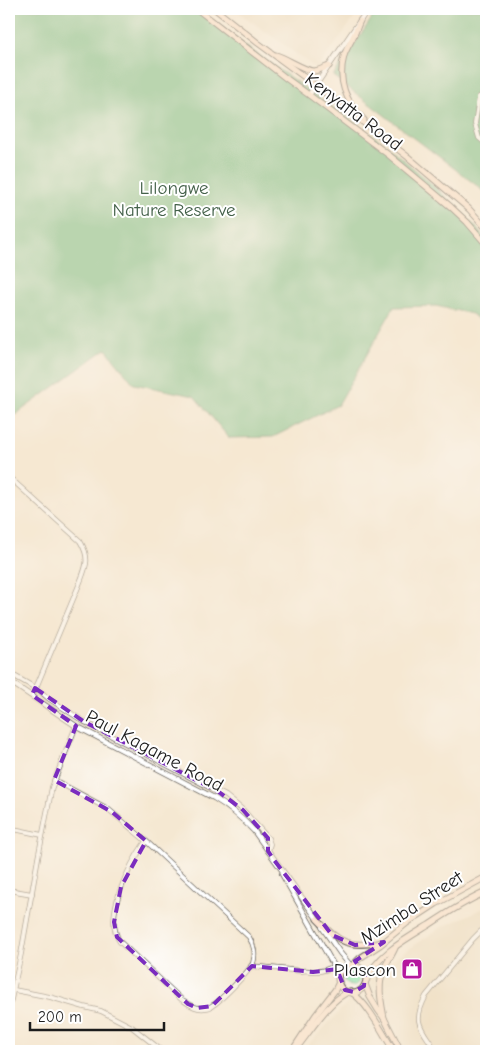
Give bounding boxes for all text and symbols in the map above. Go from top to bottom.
street label: Kenyatta Road [300,68,406,156]
park label: Lilongwe Nature Reserve [112,177,236,221]
street label: Paul Kagame Road [82,705,227,796]
street label: Mzimba Street [356,866,468,949]
shop icon: Plascon [400,957,424,981]
place label: Plascon [334,959,396,981]
scale bar [30,1000,164,1032]
text: 200 m [38,1008,82,1026]

